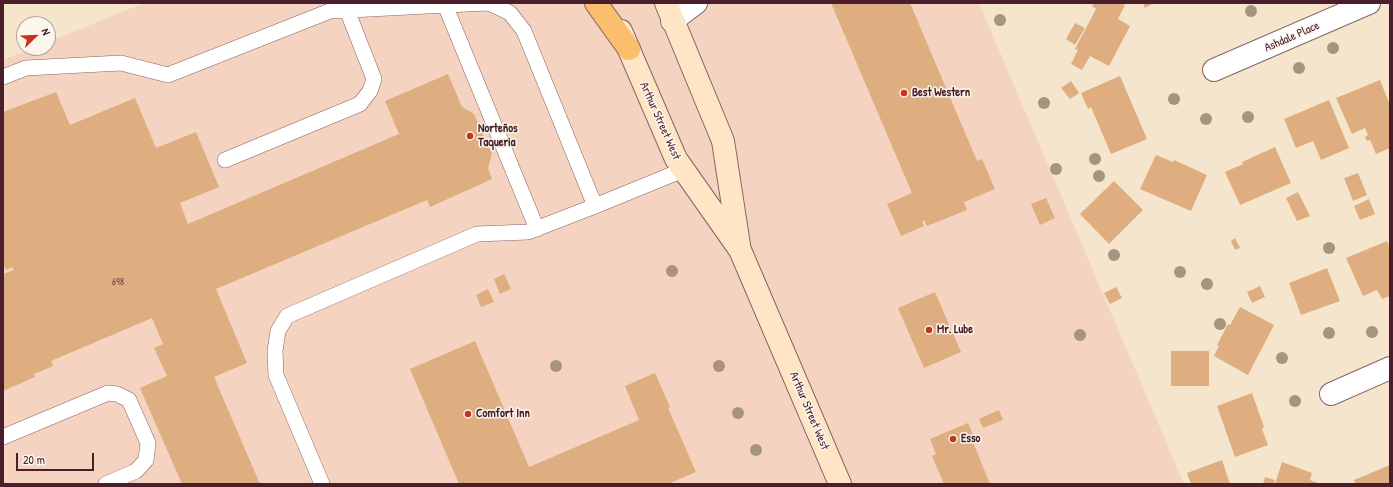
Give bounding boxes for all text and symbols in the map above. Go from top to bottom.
north arrow [16,16,56,56]
street label: Ashdale Place [1262,18,1322,56]
text: N [39,26,54,37]
street label: Arthur Street West [636,80,684,162]
place label: Best Western [912,86,970,100]
marker: Best Western [899,88,909,98]
place label: Norteños Taqueria [478,122,518,150]
marker: Norteños Taqueria [465,131,475,141]
house number: 698 [112,276,124,288]
place label: Mr. Lube [937,323,973,337]
marker: Mr. Lube [924,325,934,335]
street label: Arthur Street West [786,370,832,452]
place label: Comfort Inn [476,407,530,421]
marker: Comfort Inn [463,409,473,419]
place label: Esso [961,432,980,446]
marker: Esso [948,434,958,444]
scale bar [18,445,96,471]
text: 20 m [23,451,45,468]

